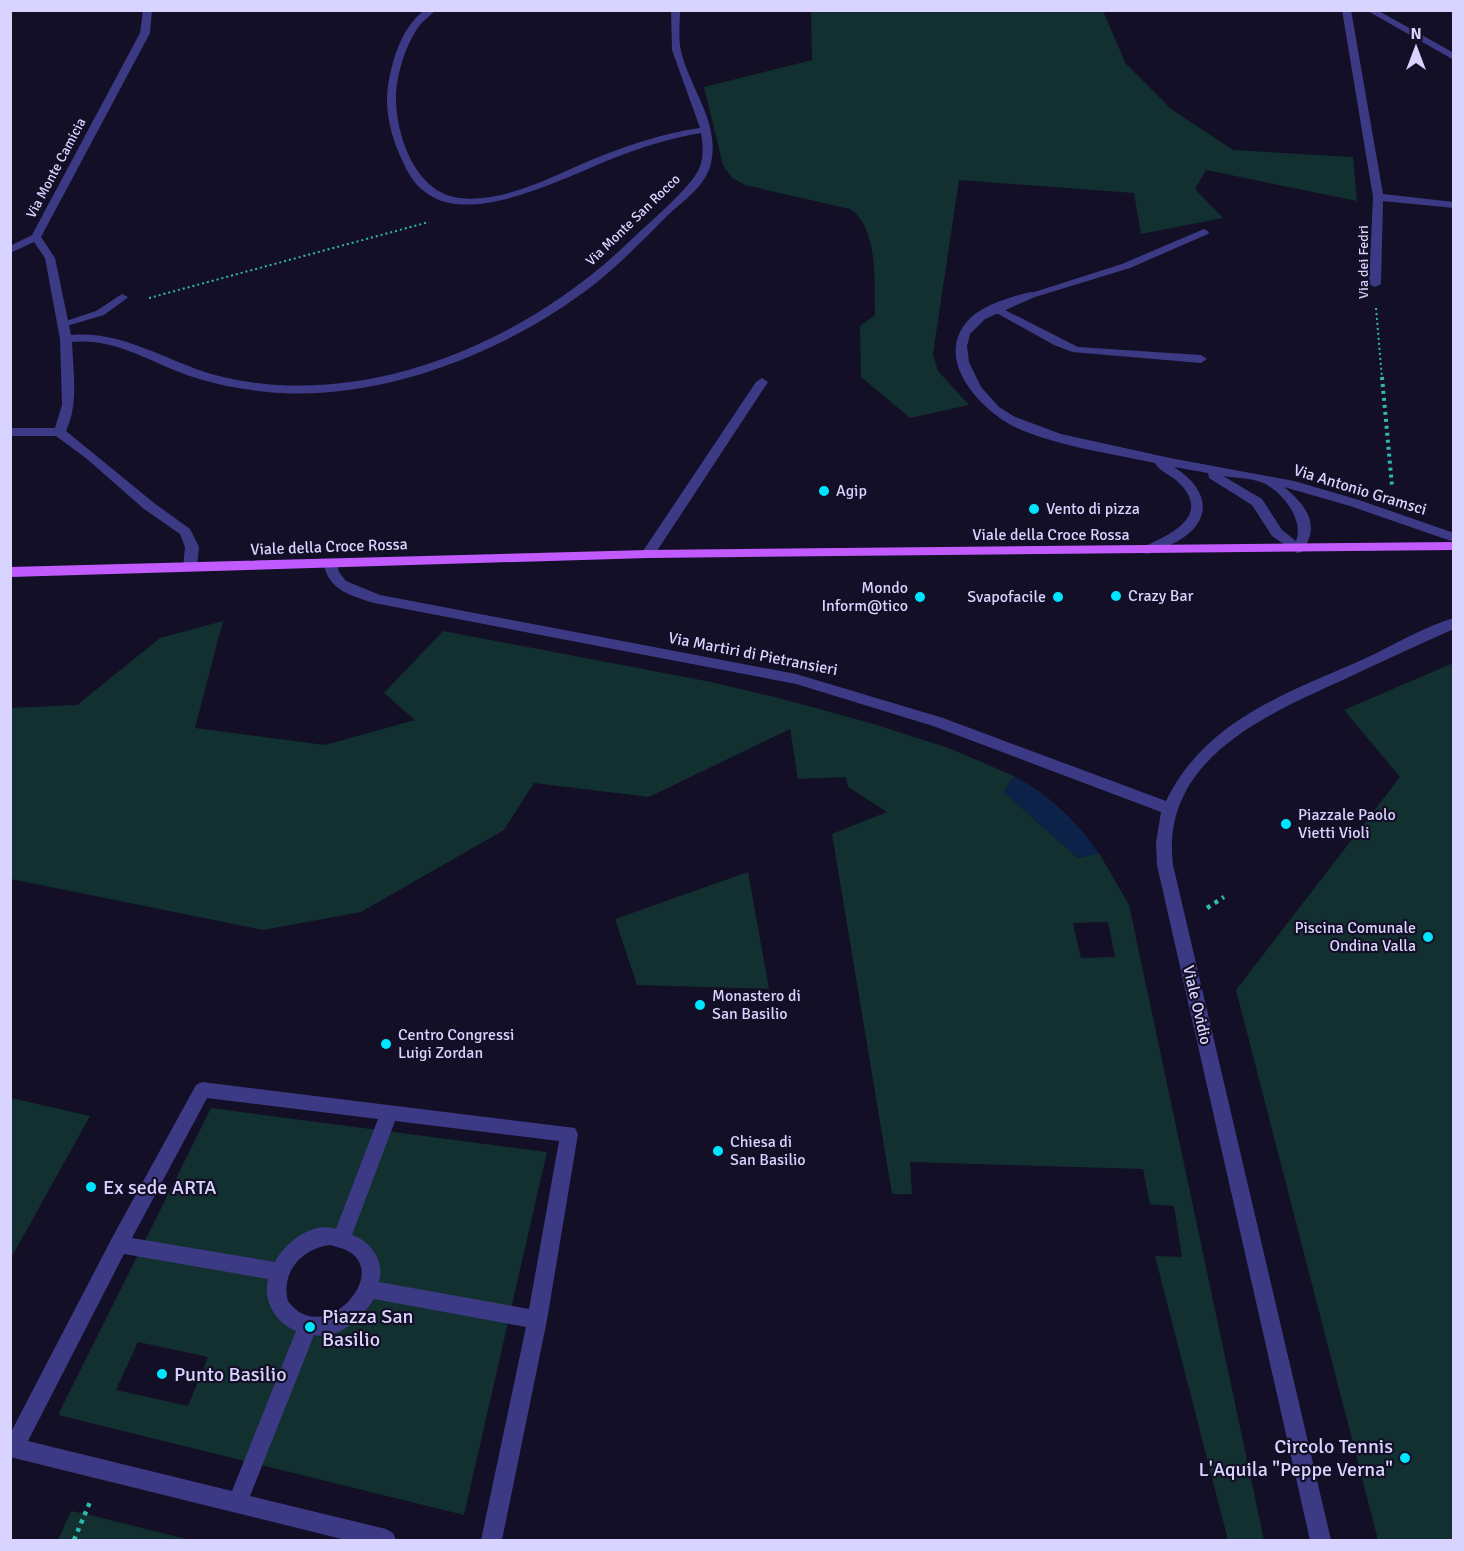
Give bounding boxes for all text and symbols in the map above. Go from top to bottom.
north arrow [1386,18,1446,78]
text: N [1410,24,1422,44]
street label: Via Monte Camicia [22,115,90,221]
street label: Via Monte San Rocco [582,171,684,269]
street label: Via dei Fedri [1355,225,1372,299]
street label: Via Antonio Gramsci [1291,460,1429,520]
place label: Agip [836,481,867,501]
marker: Agip [817,484,831,498]
place label: Vento di pizza [1046,499,1140,519]
marker: Vento di pizza [1027,502,1041,516]
street label: Viale della Croce Rossa [972,525,1130,545]
street label: Viale della Croce Rossa [250,534,408,560]
place label: Mondo Inform@tico [821,578,908,616]
place label: Crazy Bar [1128,586,1194,606]
place label: Svapofacile [967,587,1046,607]
marker: Crazy Bar [1109,589,1123,603]
marker: Mondo Inform@tico [913,590,927,604]
marker: Svapofacile [1051,590,1065,604]
street label: Via Martiri di Pietransieri [667,628,839,680]
place label: Piazzale Paolo Vietti Violi [1298,805,1396,843]
marker: Piazzale Paolo Vietti Violi [1279,817,1293,831]
place label: Piscina Comunale Ondina Valla [1294,918,1416,956]
marker: Piscina Comunale Ondina Valla [1421,930,1435,944]
street label: Viale Ovidio [1178,963,1216,1047]
place label: Monastero di San Basilio [712,986,801,1024]
marker: Monastero di San Basilio [693,998,707,1012]
place label: Centro Congressi Luigi Zordan [398,1025,514,1063]
marker: Centro Congressi Luigi Zordan [379,1037,393,1051]
place label: Chiesa di San Basilio [730,1132,806,1170]
marker: Chiesa di San Basilio [711,1144,725,1158]
place label: Ex sede ARTA [103,1175,217,1200]
marker: Ex sede ARTA [84,1180,98,1194]
place label: Piazza San Basilio [322,1304,413,1352]
marker: Piazza San Basilio [303,1320,317,1334]
place label: Punto Basilio [174,1362,287,1387]
marker: Punto Basilio [155,1367,169,1381]
place label: Circolo Tennis L'Aquila "Peppe Verna" [1199,1434,1393,1482]
marker: Circolo Tennis L'Aquila "Peppe Verna" [1398,1451,1412,1465]

